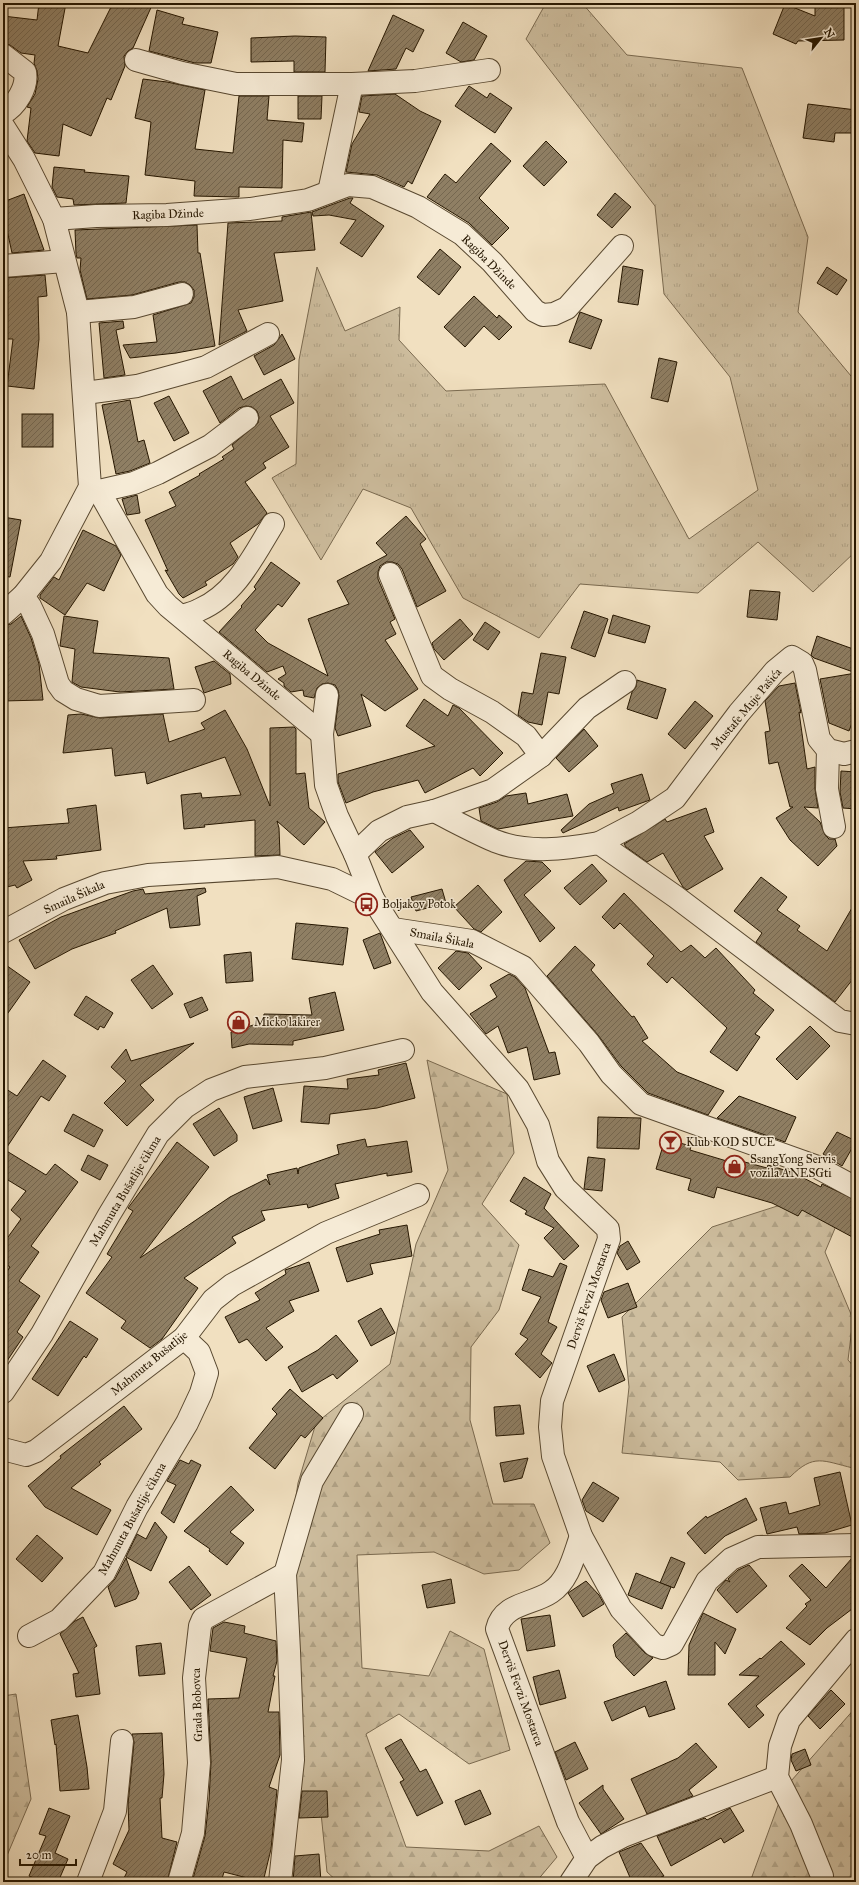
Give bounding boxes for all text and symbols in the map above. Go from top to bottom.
north arrow [801,18,841,58]
text: N [821,26,838,41]
street label: Ragiba Džinde [132,206,204,223]
street label: Ragiba Džinde [458,232,519,293]
street label: Ragiba Džinde [219,647,284,704]
street label: Mustafe Muje Pašića [708,665,785,753]
street label: Smaila Šikala [40,875,108,917]
bus stop icon: Boljakov Potok [354,891,380,917]
place label: Boljakov Potok [382,897,456,911]
street label: Smaila Šikala [409,923,477,951]
shop icon: Micko lakirer [226,1009,252,1035]
place label: Micko lakirer [254,1015,320,1029]
bar icon: Klub KOD SUCE [658,1129,684,1155]
street label: Mahmuta Bušatlije čikma [86,1132,164,1249]
place label: Klub KOD SUCE [686,1135,775,1149]
place label: SsangYong Servis vozila ANESGti [749,1152,836,1180]
shop icon: SsangYong Servis vozila ANESGti [722,1153,748,1179]
street label: Derviš Fevzi Mostarca [564,1240,614,1351]
street label: Mahmuta Bušatlije [108,1328,190,1398]
street label: Mahmuta Bušatlije čikma [95,1459,169,1578]
street label: Derviš Fevzi Mostarca [495,1638,547,1749]
street label: Grada Bobovca [189,1667,205,1742]
scale bar [20,1841,76,1867]
text: 20 m [26,1848,52,1862]

